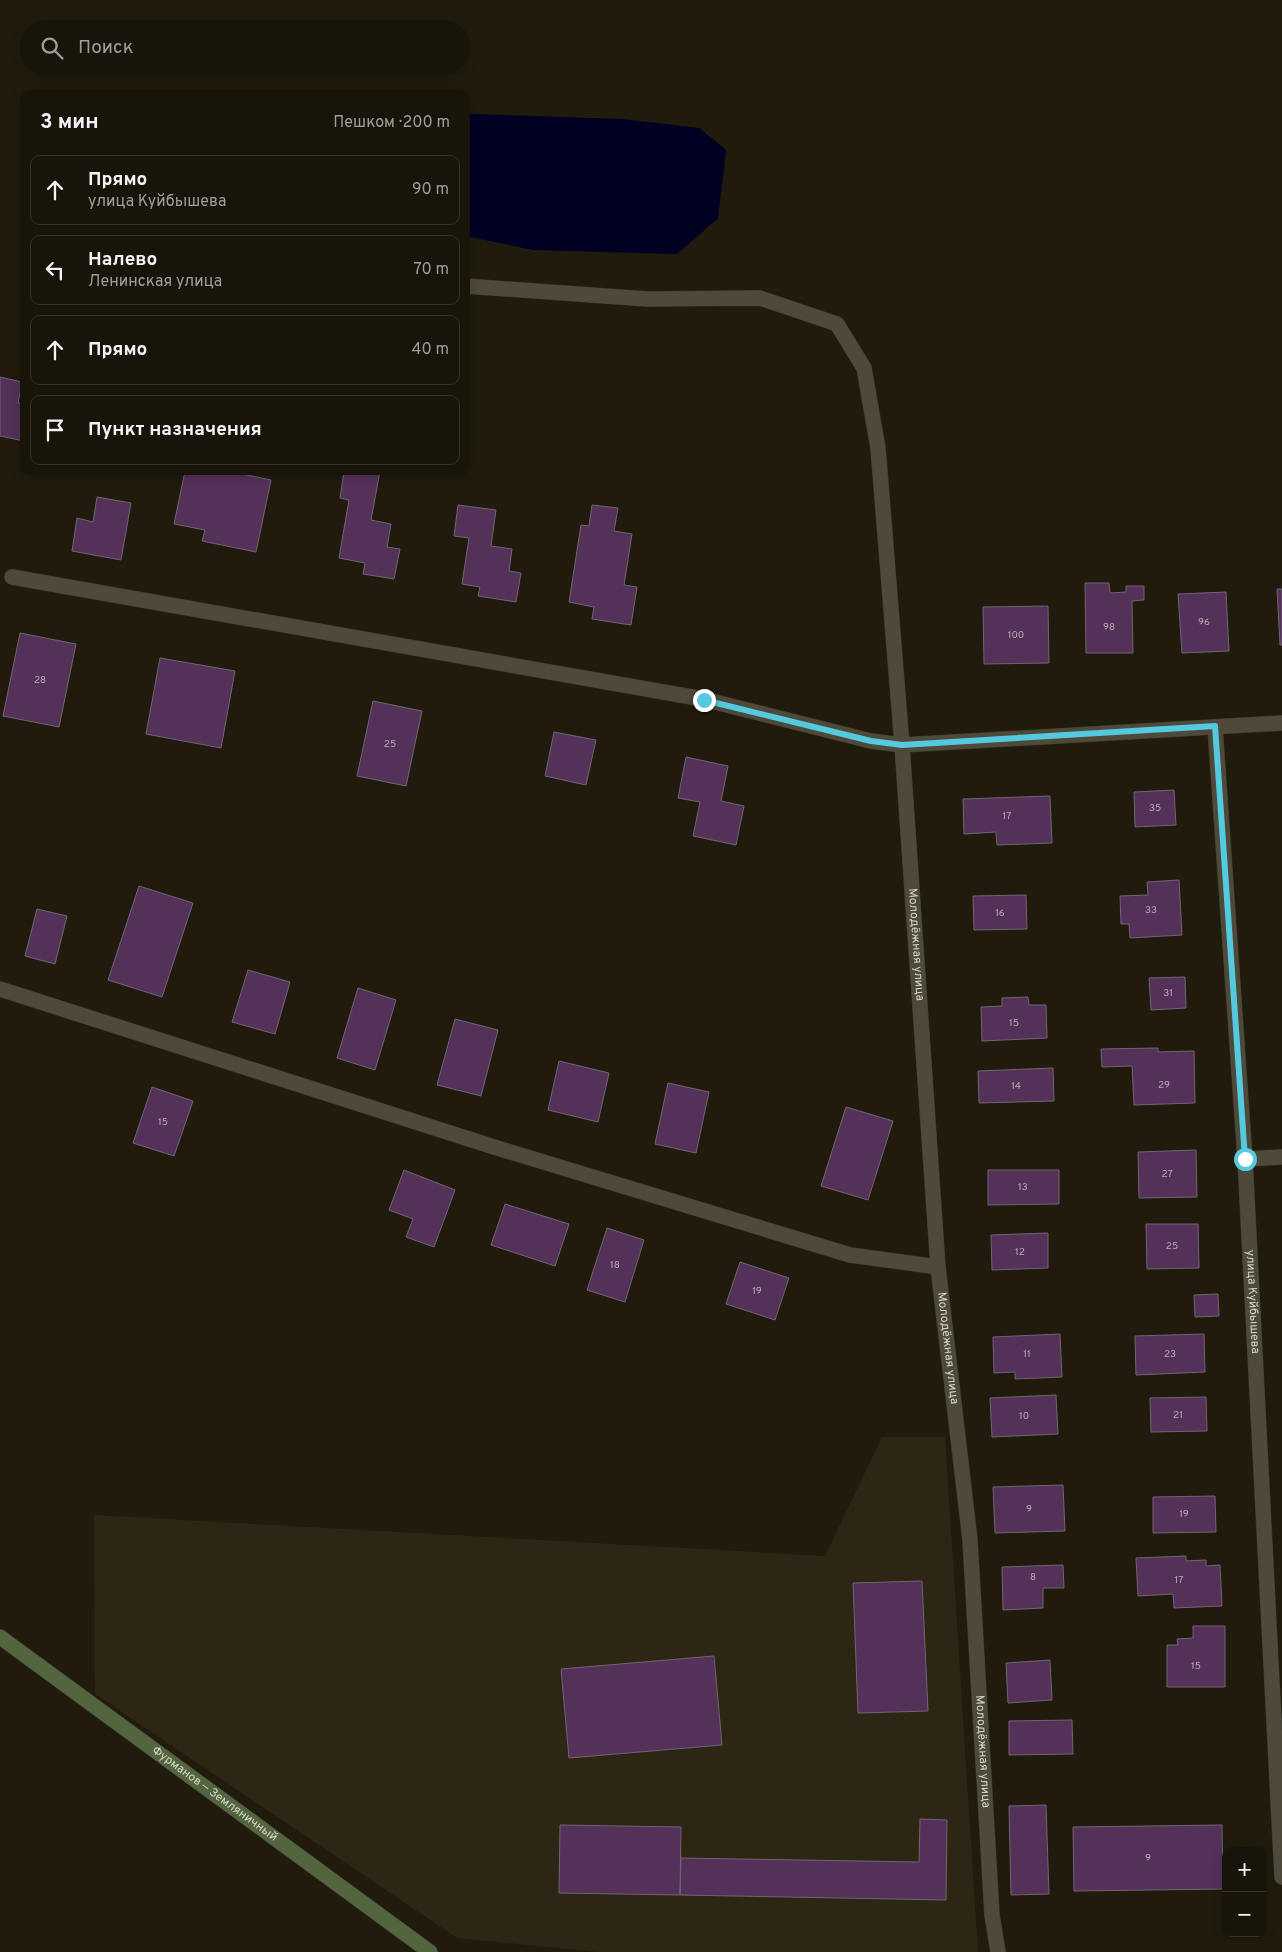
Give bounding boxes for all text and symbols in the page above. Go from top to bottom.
search box [20,20,470,75]
icon: search [38,34,66,62]
text: Поиск [78,36,134,60]
text: 3 мин [40,109,99,136]
text: Пешком · 200 m [333,113,450,133]
text: Прямо [88,168,147,192]
icon: ahead [41,176,69,204]
text: 90 m [412,180,449,200]
text: улица Куйбышева [88,192,226,212]
text: Налево [88,248,157,272]
icon: left [41,256,69,284]
text: 70 m [414,260,449,280]
text: Ленинская улица [88,272,222,292]
icon: ahead [41,336,69,364]
text: Прямо [88,338,147,362]
text: 40 m [411,340,449,360]
icon: arrive [41,416,69,444]
text: Пункт назначения [88,418,262,442]
house number: 96 [1198,616,1210,629]
house number: 98 [1103,621,1115,634]
house number: 100 [1008,629,1024,642]
house number: 28 [34,674,46,687]
route end [693,689,716,712]
house number: 25 [384,738,396,751]
house number: 35 [1149,802,1161,815]
house number: 17 [1003,810,1011,823]
street label: Молодёжная улица [904,888,928,1001]
house number: 33 [1145,904,1157,917]
house number: 16 [995,907,1005,920]
house number: 31 [1163,987,1173,1000]
house number: 15 [1009,1017,1019,1030]
house number: 29 [1158,1079,1170,1092]
house number: 14 [1011,1080,1021,1093]
house number: 15 [158,1116,168,1129]
route start [1234,1148,1257,1171]
house number: 27 [1161,1168,1173,1181]
house number: 13 [1018,1181,1028,1194]
house number: 25 [1166,1240,1178,1253]
house number: 12 [1015,1246,1025,1259]
street label: улица Куйбышева [1242,1249,1263,1354]
house number: 18 [610,1259,620,1272]
house number: 19 [752,1285,762,1298]
street label: Молодёжная улица [933,1291,962,1405]
house number: 11 [1023,1348,1031,1361]
house number: 23 [1164,1348,1176,1361]
house number: 21 [1173,1409,1183,1422]
house number: 10 [1019,1410,1029,1423]
house number: 9 [1026,1503,1032,1516]
house number: 19 [1179,1508,1189,1521]
house number: 8 [1030,1571,1036,1584]
house number: 17 [1175,1574,1183,1587]
house number: 15 [1191,1660,1201,1673]
street label: Молодёжная улица [971,1695,994,1808]
street label: Фурманов — Земляничный [149,1743,281,1846]
map controls [1222,1847,1267,1937]
button: + [1222,1847,1267,1892]
house number: 9 [1145,1852,1151,1865]
button: − [1222,1892,1267,1937]

